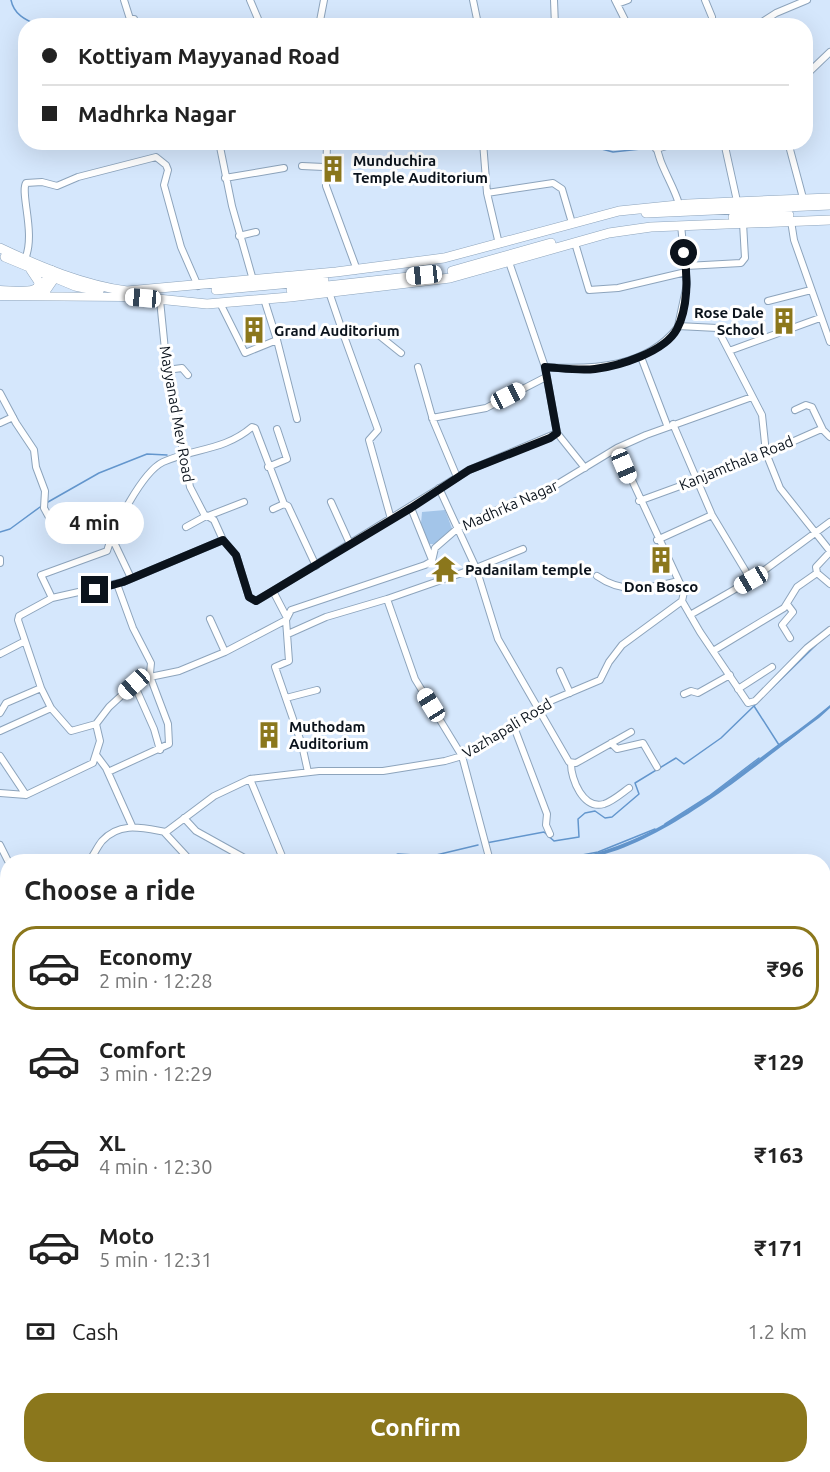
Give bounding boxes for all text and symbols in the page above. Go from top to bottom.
text: Kottiyam Mayyanad Road [78,43,340,68]
text: Madhrka Nagar [78,101,236,126]
place label: Munduchira Temple Auditorium [353,152,488,186]
building icon: Munduchira Temple Auditorium [318,154,348,184]
route start [670,239,697,266]
car [405,264,443,286]
car [124,287,162,309]
place label: Rose Dale School [694,304,764,338]
building icon: Rose Dale School [769,306,799,336]
building icon: Grand Auditorium [239,315,269,345]
place label: Grand Auditorium [274,322,400,339]
street label: Mayyanad Mev Road [157,344,197,484]
car [488,380,528,412]
street label: Kanjamthala Road [676,432,796,494]
car [609,446,639,486]
street label: Madhrka Nagar [460,476,561,534]
callout: 4 min [46,503,144,545]
text: 4 min [69,511,120,534]
building icon: Don Bosco [646,545,676,575]
temple icon: Padanilam temple [430,554,460,584]
place label: Padanilam temple [465,561,592,578]
car [731,563,771,597]
route end [81,576,108,603]
place label: Don Bosco [624,578,698,595]
car [115,665,153,703]
car [414,685,448,725]
street label: Vazhapali Rosd [459,695,555,761]
place label: Muthodam Auditorium [289,718,369,752]
building icon: Muthodam Auditorium [254,720,284,750]
text: Choose a ride [24,875,196,905]
icon: car [27,941,81,995]
text: Economy [99,944,192,969]
text: ₹96 [767,956,804,981]
text: 2 min · 12:28 [99,969,213,992]
icon: car [27,1034,81,1088]
text: Comfort [99,1037,186,1062]
text: ₹129 [754,1049,804,1074]
text: 3 min · 12:29 [99,1062,213,1085]
icon: car [27,1127,81,1181]
text: XL [99,1130,126,1155]
text: ₹163 [754,1142,804,1167]
text: 4 min · 12:30 [99,1155,213,1178]
icon: car [27,1220,81,1274]
text: Moto [99,1223,154,1248]
text: ₹171 [754,1235,804,1260]
text: 5 min · 12:31 [99,1248,213,1271]
icon: cash [24,1315,57,1348]
text: Cash [72,1319,119,1344]
text: 1.2 km [748,1320,807,1343]
button: Confirm [24,1393,807,1462]

